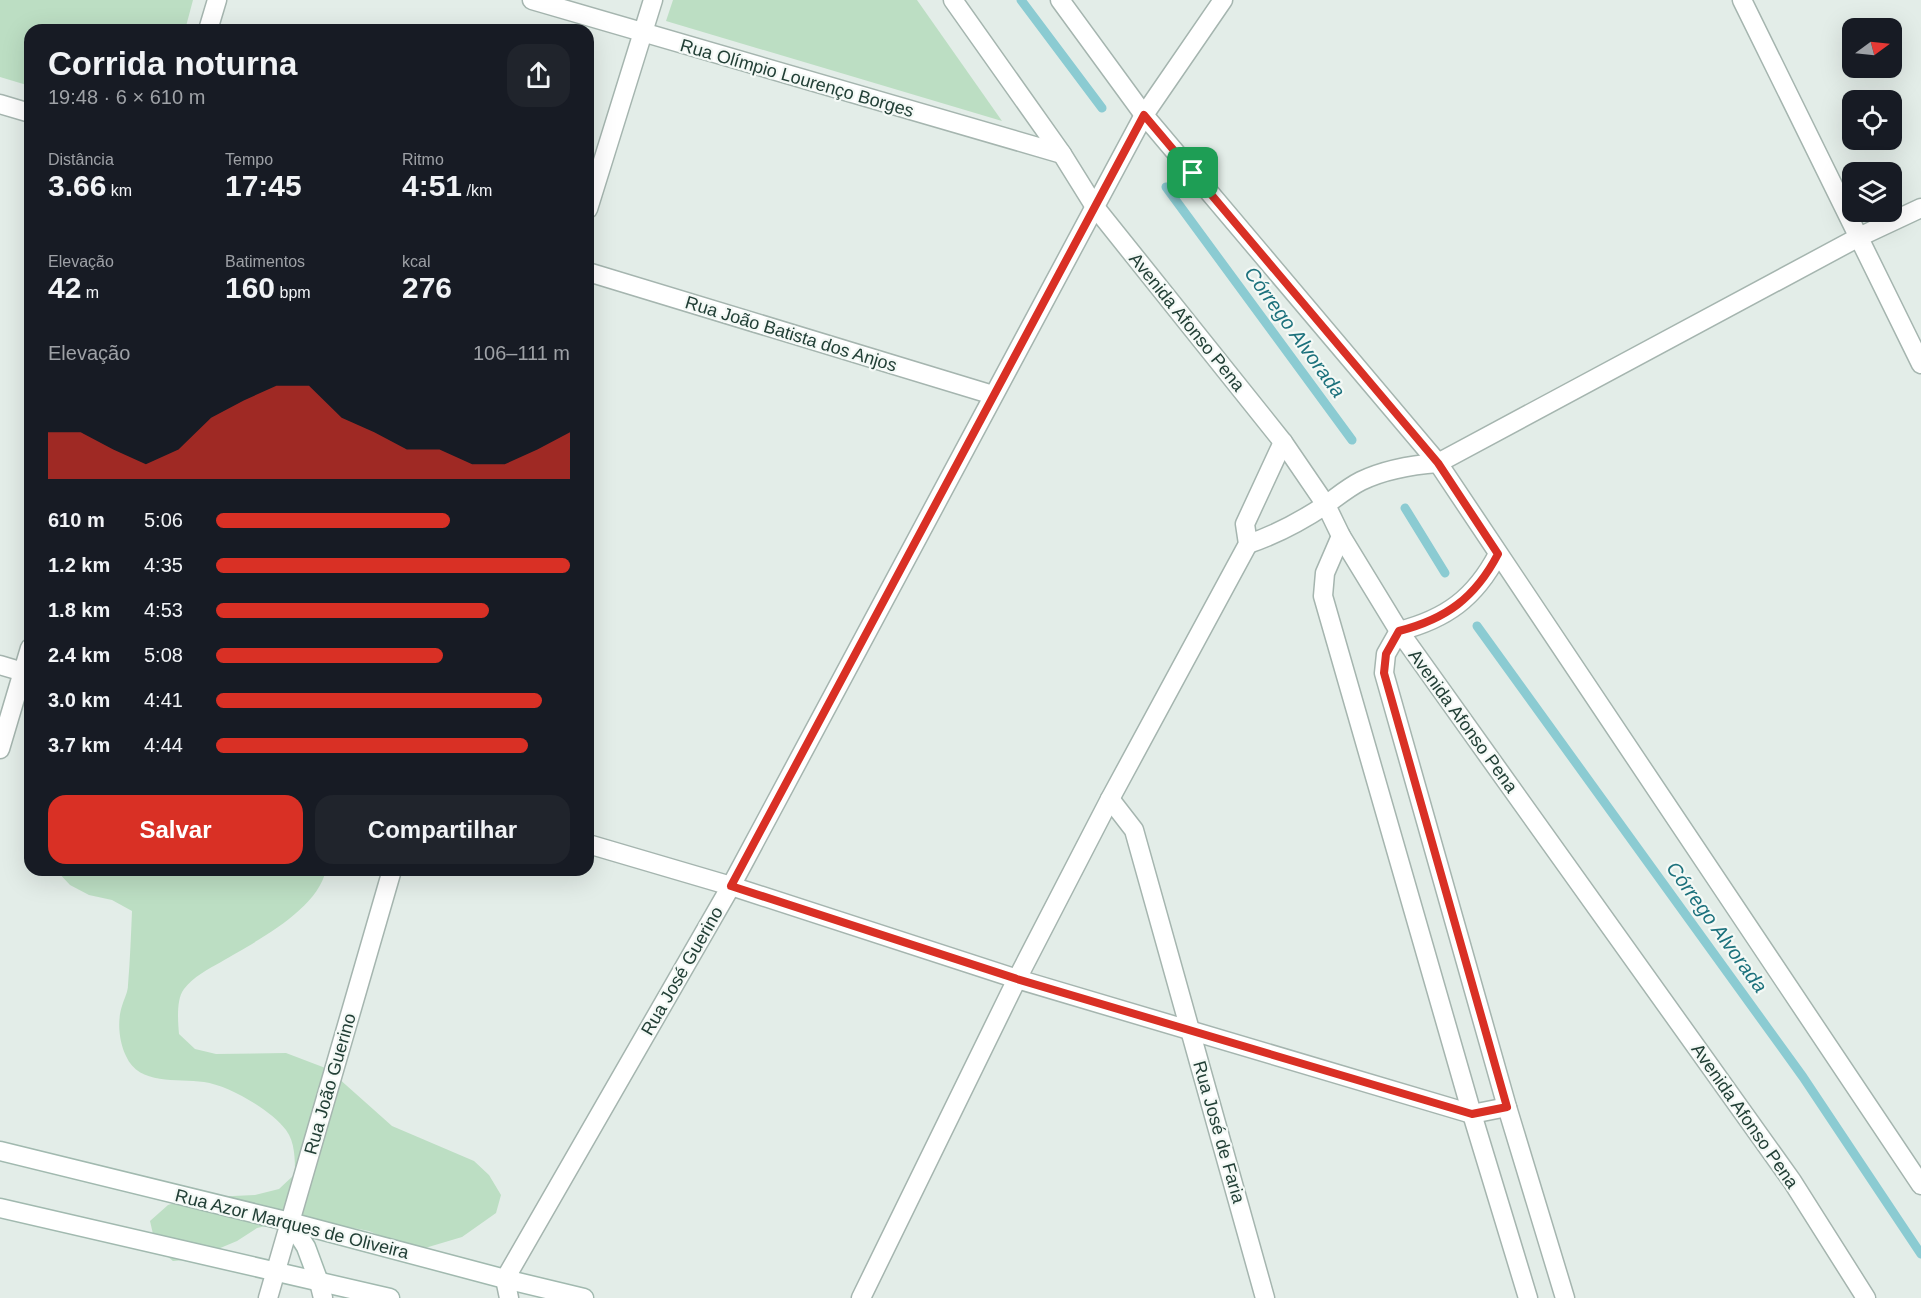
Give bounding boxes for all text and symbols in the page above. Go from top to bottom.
north arrow [1842,18,1902,78]
map controls [1842,18,1902,222]
street label: Rua Olímpio Lourenço Borges [678,35,916,121]
button: share [507,44,570,107]
text: Corrida noturna [48,45,297,82]
text: 19:48 · 6 × 610 m [48,86,205,108]
button: locate [1842,90,1902,150]
pin [1167,147,1218,198]
text: Distância [48,151,114,168]
text: Tempo [225,151,273,168]
text: Ritmo [402,151,444,168]
icon: arrive [1176,156,1209,189]
button: layers [1842,162,1902,222]
text: 3.66 [48,169,106,202]
text: 17:45 [225,169,302,202]
text: 4:51 [402,169,462,202]
text: km [106,182,132,199]
text: /km [462,182,492,199]
street label: Avenida Afonso Pena [1125,249,1249,396]
text: Elevação [48,253,114,270]
text: Batimentos [225,253,305,270]
text: kcal [402,253,430,270]
water label: Córrego Alvorada [1240,262,1350,402]
text: 42 [48,271,81,304]
text: 160 [225,271,275,304]
text: 276 [402,271,452,304]
text: m [81,284,99,301]
text: bpm [275,284,311,301]
street label: Rua João Batista dos Anjos [683,292,899,376]
text: Elevação [48,342,130,364]
text: 106–111 m [473,342,570,364]
text: 610 m [48,509,105,531]
text: 5:06 [144,509,183,531]
text: 1.2 km [48,554,110,576]
text: 4:35 [144,554,183,576]
text: 1.8 km [48,599,110,621]
text: 4:53 [144,599,183,621]
text: 2.4 km [48,644,110,666]
text: 5:08 [144,644,183,666]
street label: Avenida Afonso Pena [1404,646,1522,797]
text: 3.0 km [48,689,110,711]
text: 4:41 [144,689,183,711]
text: 3.7 km [48,734,110,756]
text: 4:44 [144,734,183,756]
button: Salvar [48,795,303,864]
button: Compartilhar [315,795,570,864]
water label: Córrego Alvorada [1662,857,1772,997]
street label: Rua José Guerino [637,903,727,1039]
street label: Rua João Guerino [300,1011,360,1157]
street label: Avenida Afonso Pena [1688,1040,1803,1193]
street label: Rua José de Faria [1189,1059,1249,1206]
street label: Rua Azor Marques de Oliveira [173,1185,412,1263]

